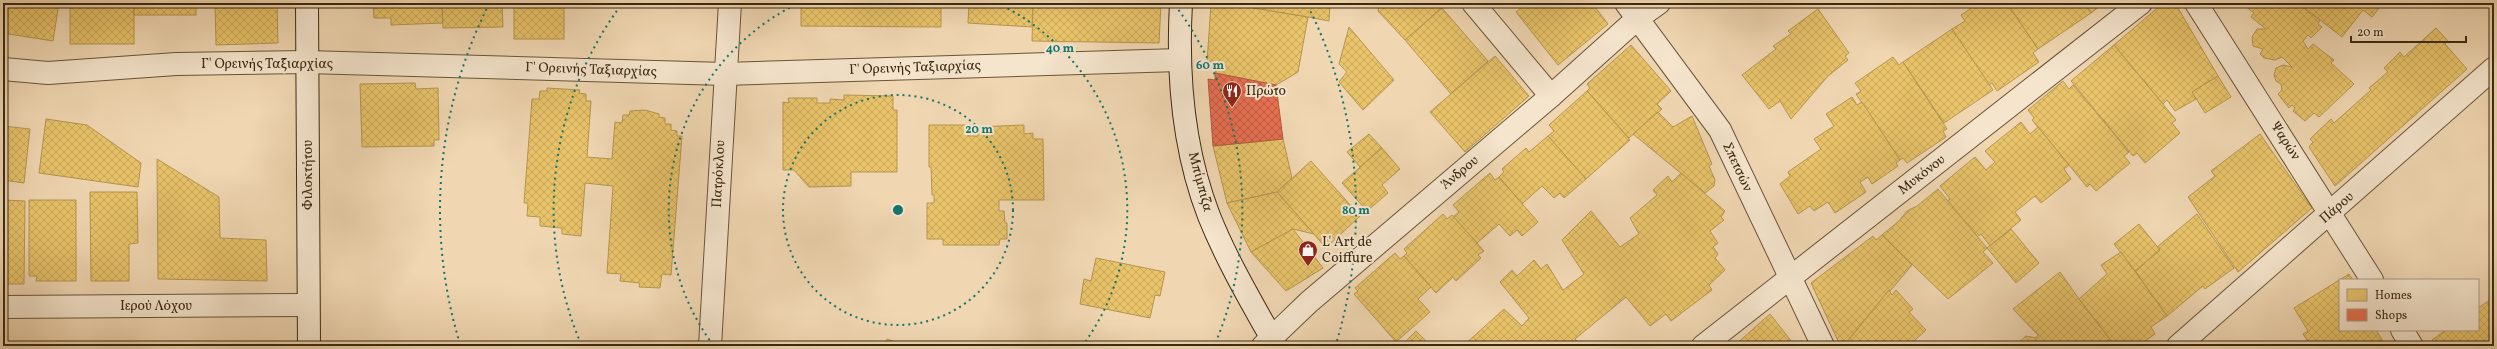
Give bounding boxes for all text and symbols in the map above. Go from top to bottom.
scale bar [2351,18,2466,44]
text: 20 m [2357,25,2384,41]
text: 40 m [1046,41,1075,57]
street label: Γ' Ορεινής Ταξιαρχίας [201,55,333,74]
street label: Γ' Ορεινής Ταξιαρχίας [849,56,981,80]
street label: Γ' Ορεινής Ταξιαρχίας [525,58,657,82]
text: 60 m [1196,58,1224,74]
restaurant icon: Πρώτο [1221,80,1243,108]
place label: Πρώτο [1246,82,1286,101]
street label: Ψαρών [2266,118,2305,164]
text: 20 m [965,122,993,138]
street label: Πατρόκλου [708,139,730,208]
street label: Σπετσών [1717,139,1757,195]
street label: Φιλοκτήτου [299,140,318,210]
street label: Μπίμπιζα [1183,150,1217,215]
street label: Μυκόνου [1894,150,1950,199]
street label: Άνδρου [1437,151,1483,194]
street label: Πάρου [2316,188,2359,228]
centre of rings [891,203,905,217]
text: 80 m [1342,203,1370,219]
place label: L' Art de Coiffure [1322,233,1373,268]
shop icon: L' Art de Coiffure [1297,239,1319,267]
legend [2339,279,2479,331]
text: Homes [2375,288,2412,304]
street label: Ιερού Λόχου [120,297,192,316]
text: Shops [2375,308,2407,324]

